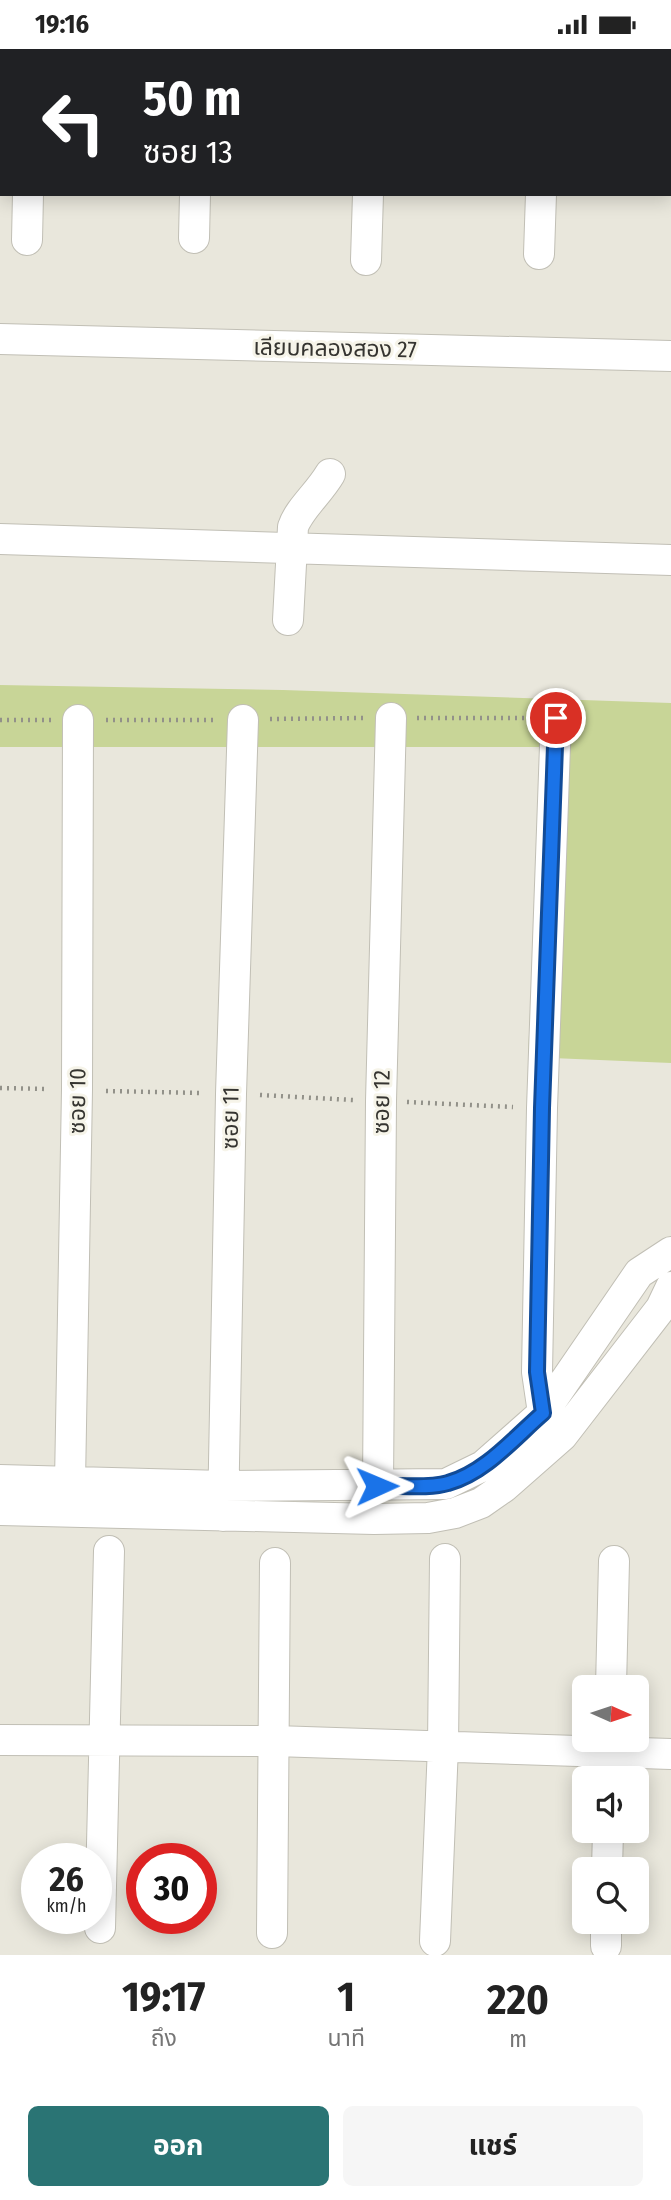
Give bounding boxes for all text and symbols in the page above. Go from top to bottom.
text: 19:16 [35,9,89,40]
text: 50 m [143,69,241,128]
icon: left [28,77,119,168]
text: ซอย 13 [143,133,233,171]
street label: เลียบคลองสอง 27 [253,333,417,363]
pin [526,688,586,748]
icon: arrive [537,699,575,737]
street label: ซอย 10 [62,1068,92,1134]
street label: ซอย 12 [366,1070,396,1134]
street label: ซอย 11 [215,1086,245,1150]
position arrow [340,1449,414,1523]
north arrow [572,1675,649,1752]
map controls [572,1675,649,1934]
button: sound [572,1766,649,1843]
speed limit sign: 30 [126,1843,217,1934]
button: search [572,1857,649,1934]
text: 26 [49,1858,84,1900]
text: km/h [46,1895,87,1917]
text: 19:17 [122,1972,205,2022]
text: 1 [337,1972,355,2022]
text: 220 [487,1975,549,2025]
text: ถึง [151,2024,177,2052]
text: นาที [328,2024,365,2052]
text: m [509,2025,527,2053]
button: ออก [28,2106,329,2186]
button: แชร์ [343,2106,643,2186]

